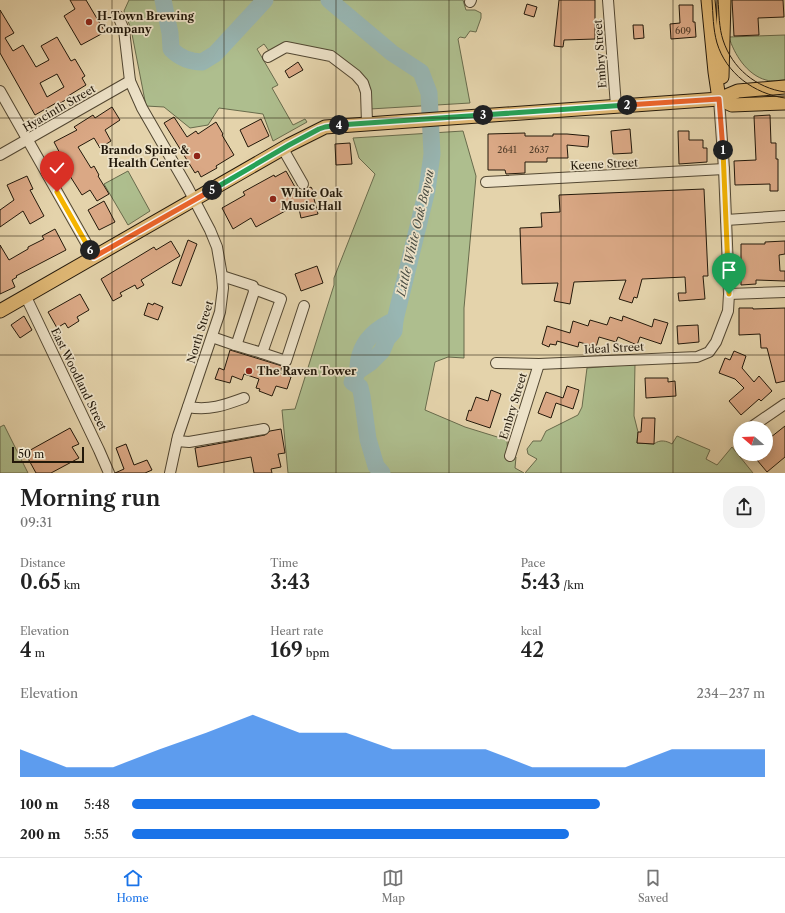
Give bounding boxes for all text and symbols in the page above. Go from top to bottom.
place label: H-Town Brewing Company [97,9,195,36]
marker: H-Town Brewing Company [84,17,94,27]
street label: Embry Street [591,19,609,89]
house number: 609 [675,25,691,36]
street label: Hyacinth Street [20,81,98,134]
pin: 2 [617,95,637,115]
text: 2 [624,98,630,112]
pin: 3 [473,105,493,125]
text: 3 [480,108,486,122]
pin: 4 [329,115,349,135]
text: 4 [336,118,342,132]
pin: 1 [713,140,733,160]
place label: Brando Spine & Health Center [100,143,190,170]
text: 1 [721,143,725,157]
house number: 2641 [497,144,517,155]
house number: 2637 [529,144,549,155]
pin [40,151,74,192]
marker: Brando Spine & Health Center [192,151,202,161]
street label: Keene Street [570,155,638,173]
icon: check [46,157,68,179]
water label: Little White Oak Bayou [393,167,437,299]
pin: 5 [202,180,222,200]
text: 5 [209,183,215,197]
place label: White Oak Music Hall [280,186,344,213]
marker: White Oak Music Hall [268,194,278,204]
pin: 6 [80,240,100,260]
text: 6 [87,243,93,257]
pin [712,253,746,294]
icon: arrive [718,259,740,281]
street label: North Street [184,299,216,365]
street label: East Woodland Street [48,325,110,433]
street label: Ideal Street [584,339,644,357]
place label: The Raven Tower [257,364,357,378]
marker: The Raven Tower [244,366,254,376]
street label: Embry Street [496,371,530,441]
north arrow [733,421,773,461]
map controls [733,421,773,461]
scale bar [12,445,84,464]
text: 50 m [18,447,44,461]
text: Morning run [20,485,160,512]
button: share [723,486,765,528]
text: 09:31 [20,514,52,530]
text: Distance [20,556,66,570]
text: Time [270,556,298,570]
text: Pace [521,556,546,570]
text: 0.65 [20,570,61,594]
text: 3:43 [270,570,310,594]
text: 5:43 [521,570,560,594]
text: km [61,578,80,592]
text: /km [560,578,584,592]
text: Elevation [20,624,69,638]
text: Heart rate [270,624,323,638]
text: kcal [521,624,541,638]
text: 4 [20,638,32,662]
text: 169 [270,638,303,662]
text: 42 [521,638,544,662]
text: m [32,646,45,660]
text: bpm [303,646,329,660]
text: Elevation [20,685,78,701]
text: 234–237 m [697,685,765,701]
text: 100 m [20,796,59,812]
text: 5:48 [84,796,110,812]
text: 200 m [20,826,60,842]
text: 5:55 [84,826,109,842]
tab: Home [116,867,149,905]
tab: Map [382,867,405,905]
tab: Saved [638,867,669,905]

